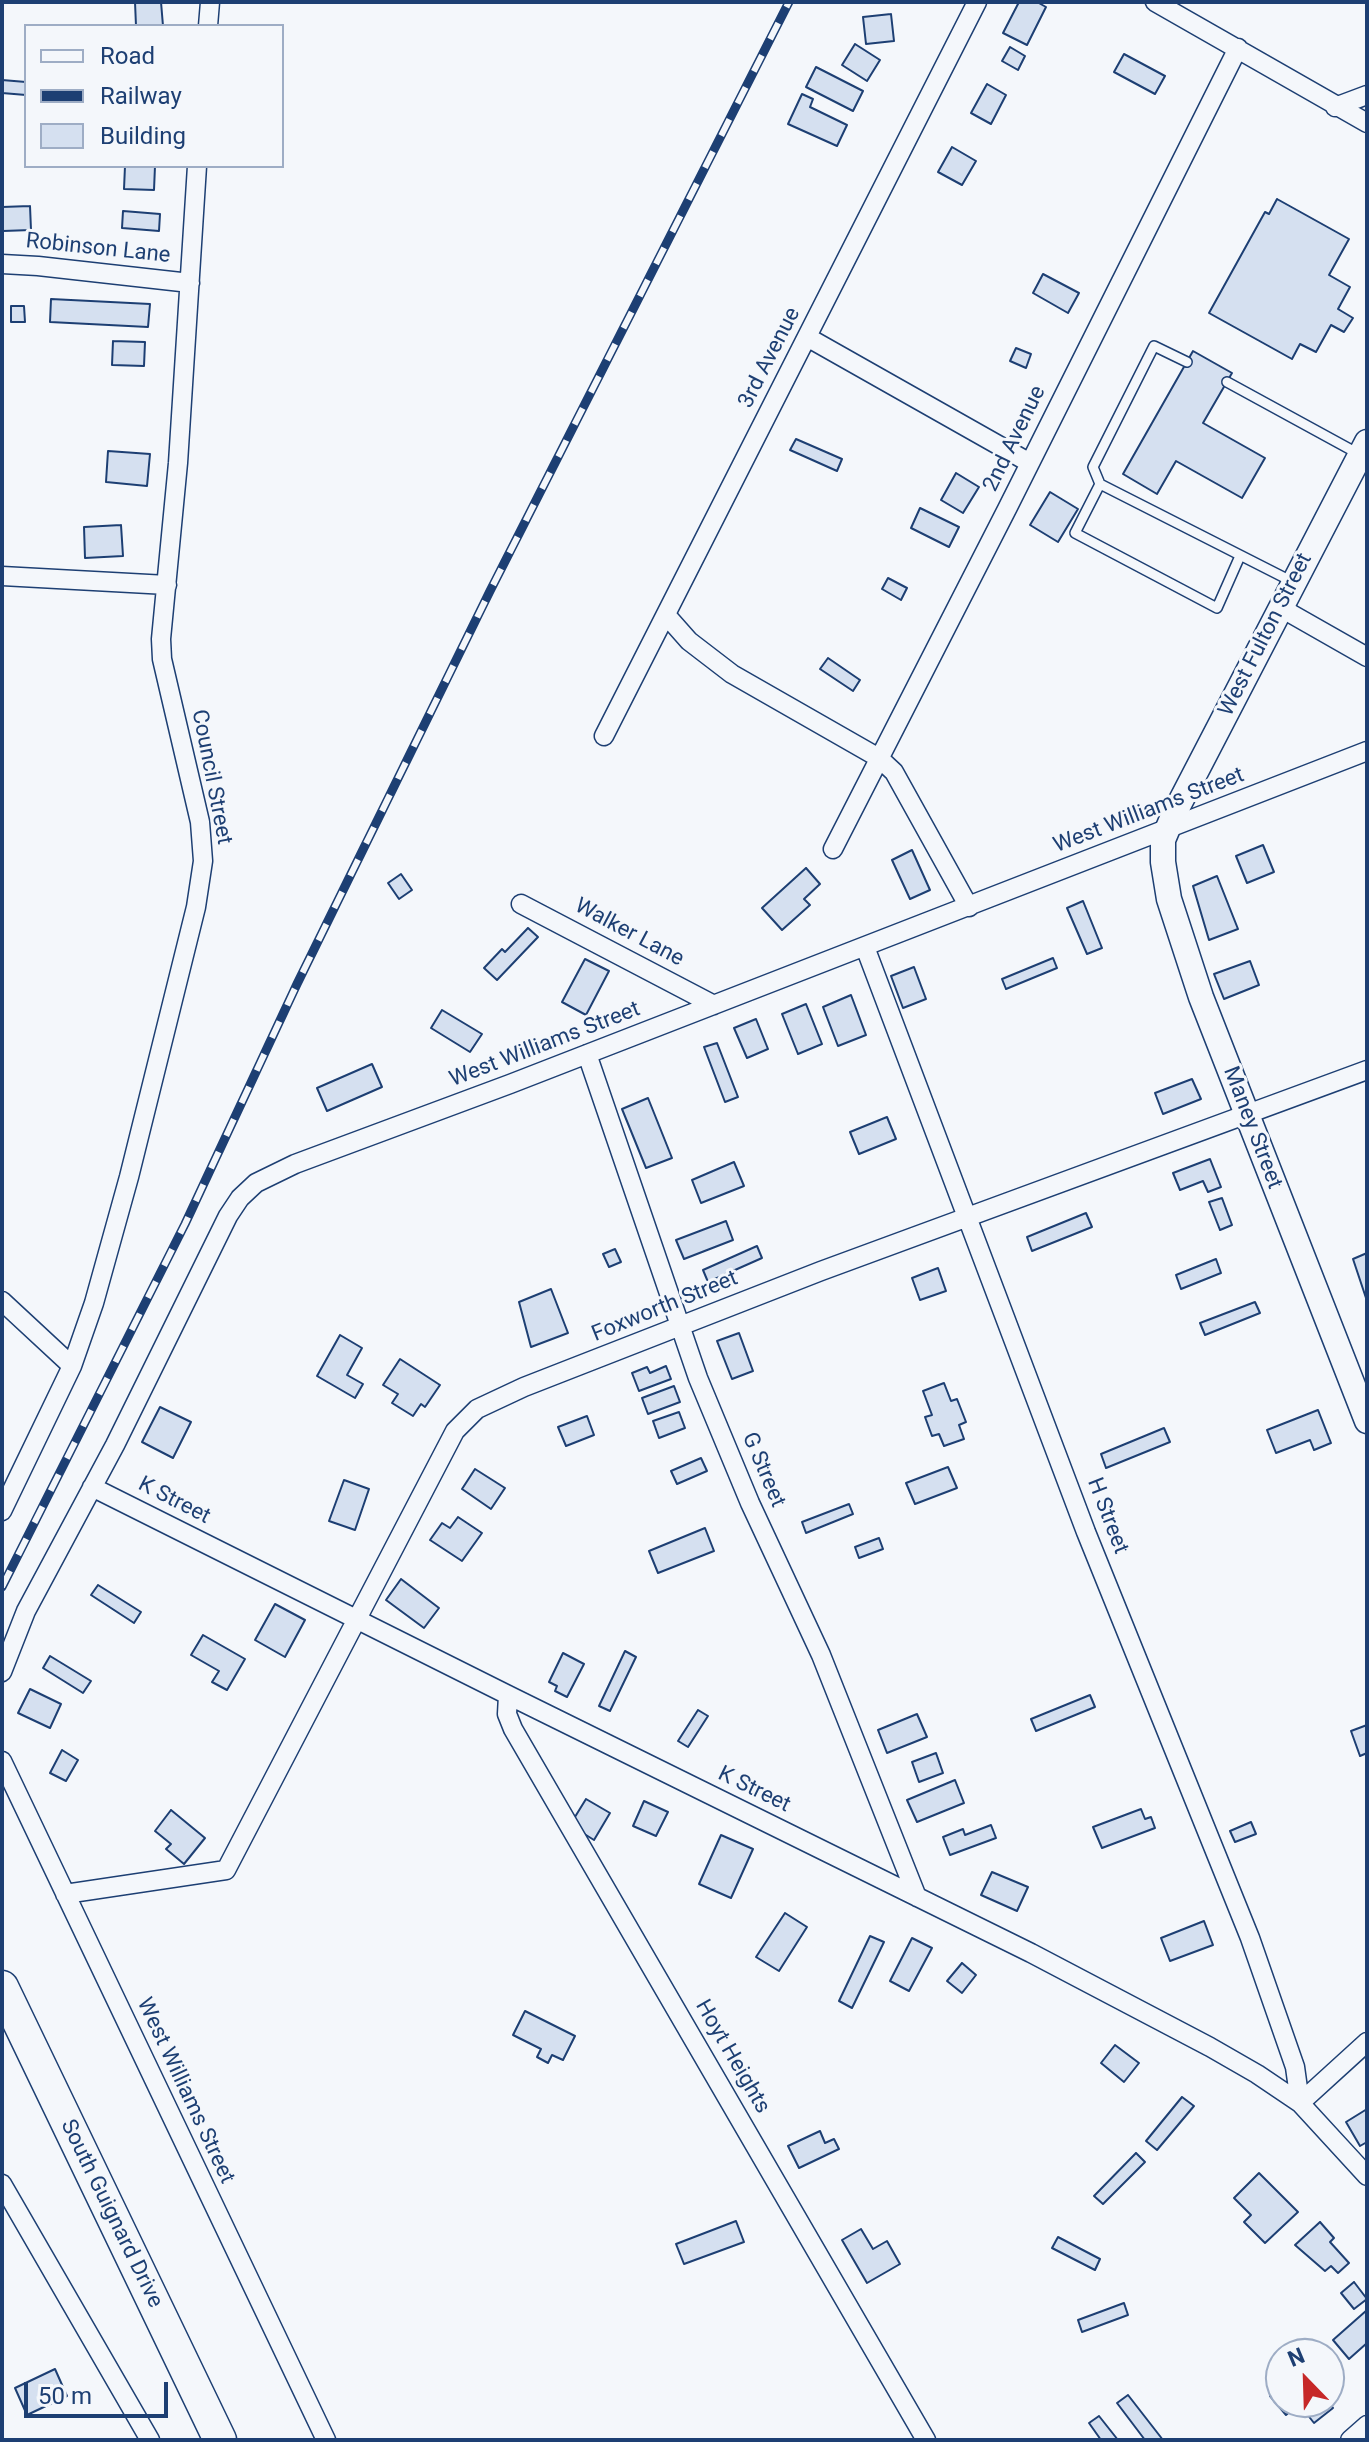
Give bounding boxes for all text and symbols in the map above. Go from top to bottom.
legend [24,24,284,168]
text: Road [100,42,155,70]
text: Railway [100,82,182,110]
text: Building [100,122,186,150]
street label: Robinson Lane [24,228,172,270]
street label: 3rd Avenue [733,303,807,413]
street label: 2nd Avenue [978,382,1052,496]
street label: West Fulton Street [1214,549,1318,721]
street label: Council Street [185,707,237,847]
street label: West Williams Street [1050,763,1248,859]
street label: Walker Lane [570,893,688,973]
street label: West Williams Street [446,997,644,1093]
street label: Maney Street [1217,1063,1287,1193]
street label: Foxworth Street [588,1266,742,1348]
street label: G Street [736,1429,790,1511]
street label: K Street [134,1472,214,1530]
street label: H Street [1080,1474,1134,1558]
street label: K Street [713,1761,795,1819]
street label: West Williams Street [130,1994,240,2188]
street label: Hoyt Heights [689,1995,775,2119]
street label: South Guignard Drive [54,2116,168,2312]
north arrow [1265,2338,1345,2418]
text: N [1284,2343,1308,2372]
scale bar [28,2366,172,2416]
text: 50 m [38,2382,92,2410]

